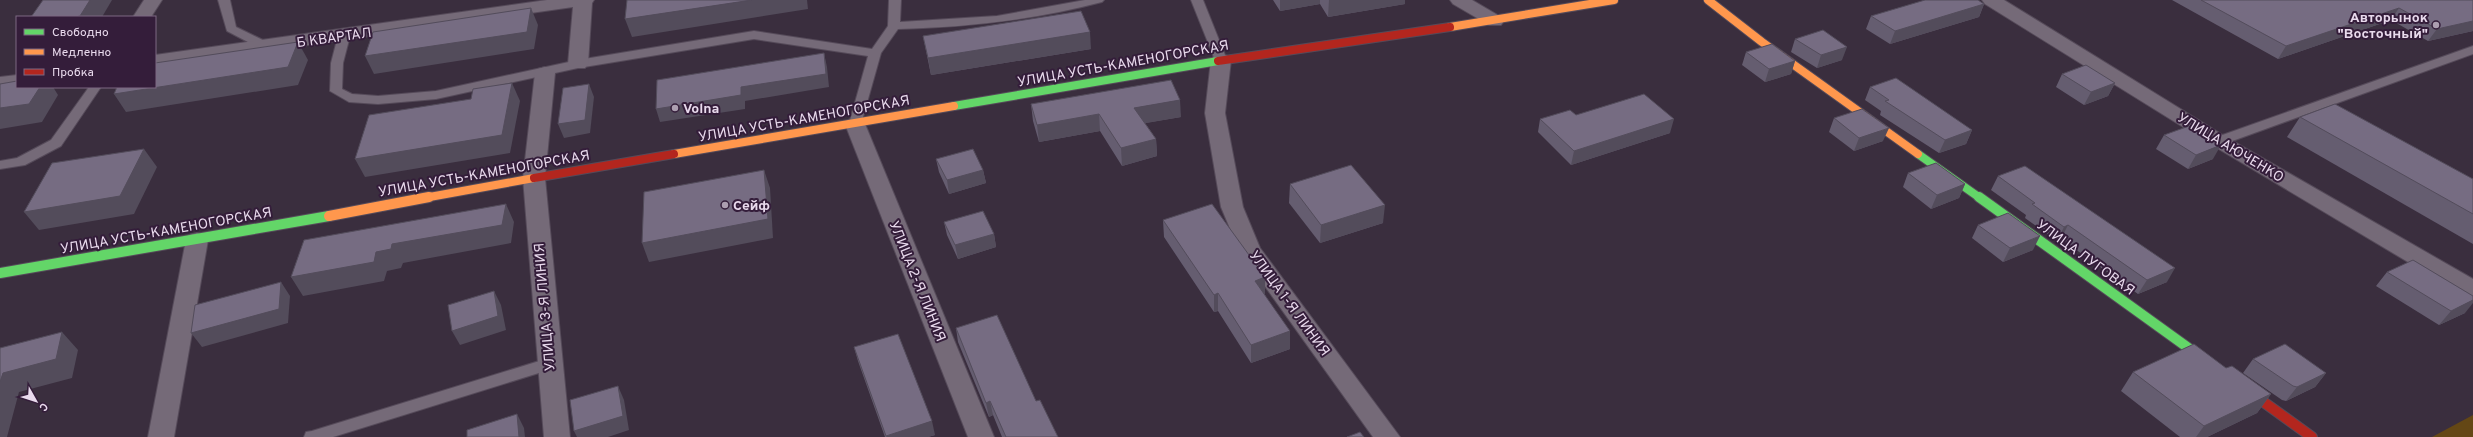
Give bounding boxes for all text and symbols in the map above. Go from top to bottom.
place label: Авторынок "Восточный" [2337,10,2428,43]
legend [16,16,156,88]
marker: Авторынок "Восточный" [2431,20,2441,30]
text: Свободно [52,25,109,41]
street label: Б КВАРТАЛ [296,25,373,52]
street label: УЛИЦА УСТЬ-КАМЕНОГОРСКАЯ [1016,38,1230,91]
text: Медленно [52,45,112,61]
text: Пробка [52,65,94,81]
street label: УЛИЦА УСТЬ-КАМЕНОГОРСКАЯ [697,93,911,146]
place label: Volna [683,101,719,118]
marker: Volna [670,103,680,113]
street label: УЛИЦА АЮЧЕНКО [2174,110,2286,187]
street label: УЛИЦА УСТЬ-КАМЕНОГОРСКАЯ [377,148,591,201]
place label: Сейф [733,198,770,215]
marker: Сейф [720,200,730,210]
street label: УЛИЦА УСТЬ-КАМЕНОГОРСКАЯ [59,205,273,258]
street label: УЛИЦА ЛУГОВАЯ [2033,217,2138,300]
street label: УЛИЦА 2-Я ЛИНИЯ [885,219,949,344]
street label: УЛИЦА 3-Я ЛИНИЯ [531,242,560,372]
street label: УЛИЦА 1-Я ЛИНИЯ [1245,248,1333,360]
north arrow [16,381,56,421]
text: С [35,400,51,414]

